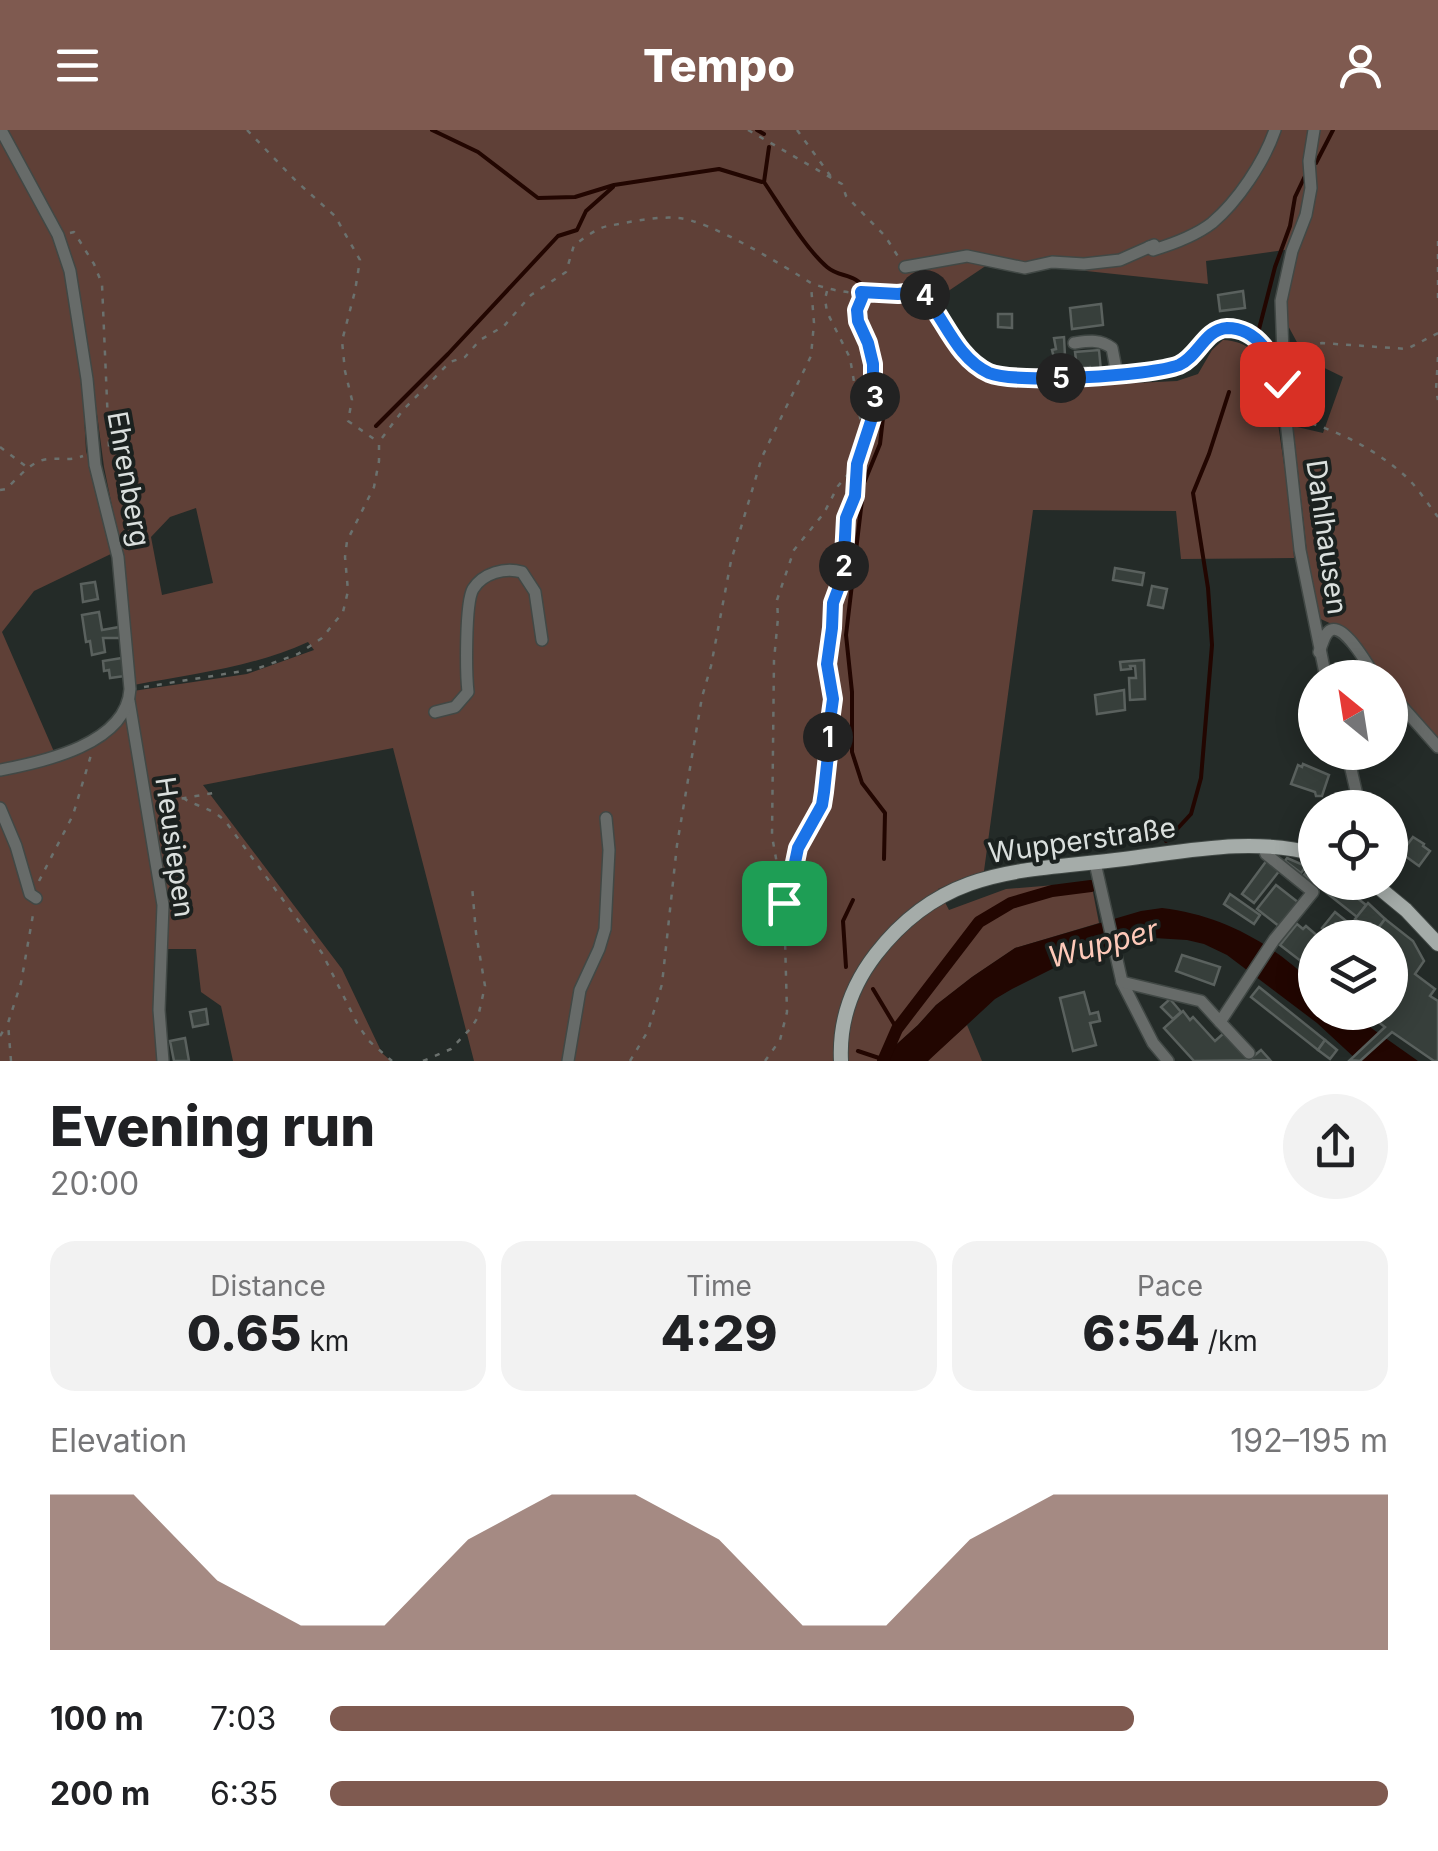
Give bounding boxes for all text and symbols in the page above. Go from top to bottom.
icon: menu [50,38,105,93]
text: Tempo [643,38,795,93]
icon: person [1333,38,1388,93]
pin: 4 [900,270,950,320]
text: 4 [916,278,934,312]
pin [1240,342,1325,427]
pin: 5 [1036,353,1086,403]
icon: check [1255,357,1310,412]
text: 5 [1052,361,1070,395]
pin: 3 [850,372,900,422]
text: 3 [866,380,884,414]
street label: Ehrenberg [100,409,158,549]
street label: Dahlhausen [1299,458,1355,616]
pin: 2 [819,541,869,591]
text: 2 [835,549,853,583]
north arrow [1298,660,1408,770]
map controls [1298,660,1408,1030]
pin: 1 [803,712,853,762]
text: 1 [822,720,834,754]
street label: Heusiepen [148,775,202,919]
button: locate [1298,790,1408,900]
street label: Wupperstraße [986,810,1178,870]
pin [742,861,827,946]
icon: arrive [757,876,812,931]
water label: Wupper [1044,911,1163,975]
button: layers [1298,920,1408,1030]
text: Evening run [50,1093,375,1159]
button: share [1283,1094,1388,1199]
text: 20:00 [50,1164,139,1203]
text: Distance [210,1269,326,1303]
text: Time [686,1269,752,1303]
text: Pace [1137,1269,1203,1303]
text: 0.65 [187,1303,302,1363]
text: 4:29 [660,1303,778,1363]
text: 6:54 [1082,1303,1200,1363]
text: km [302,1324,349,1358]
text: /km [1200,1324,1258,1358]
text: Elevation [50,1421,187,1460]
text: 192–195 m [1230,1421,1388,1460]
text: 100 m [50,1699,144,1738]
text: 7:03 [210,1699,276,1738]
text: 200 m [50,1774,150,1813]
text: 6:35 [210,1774,278,1813]

